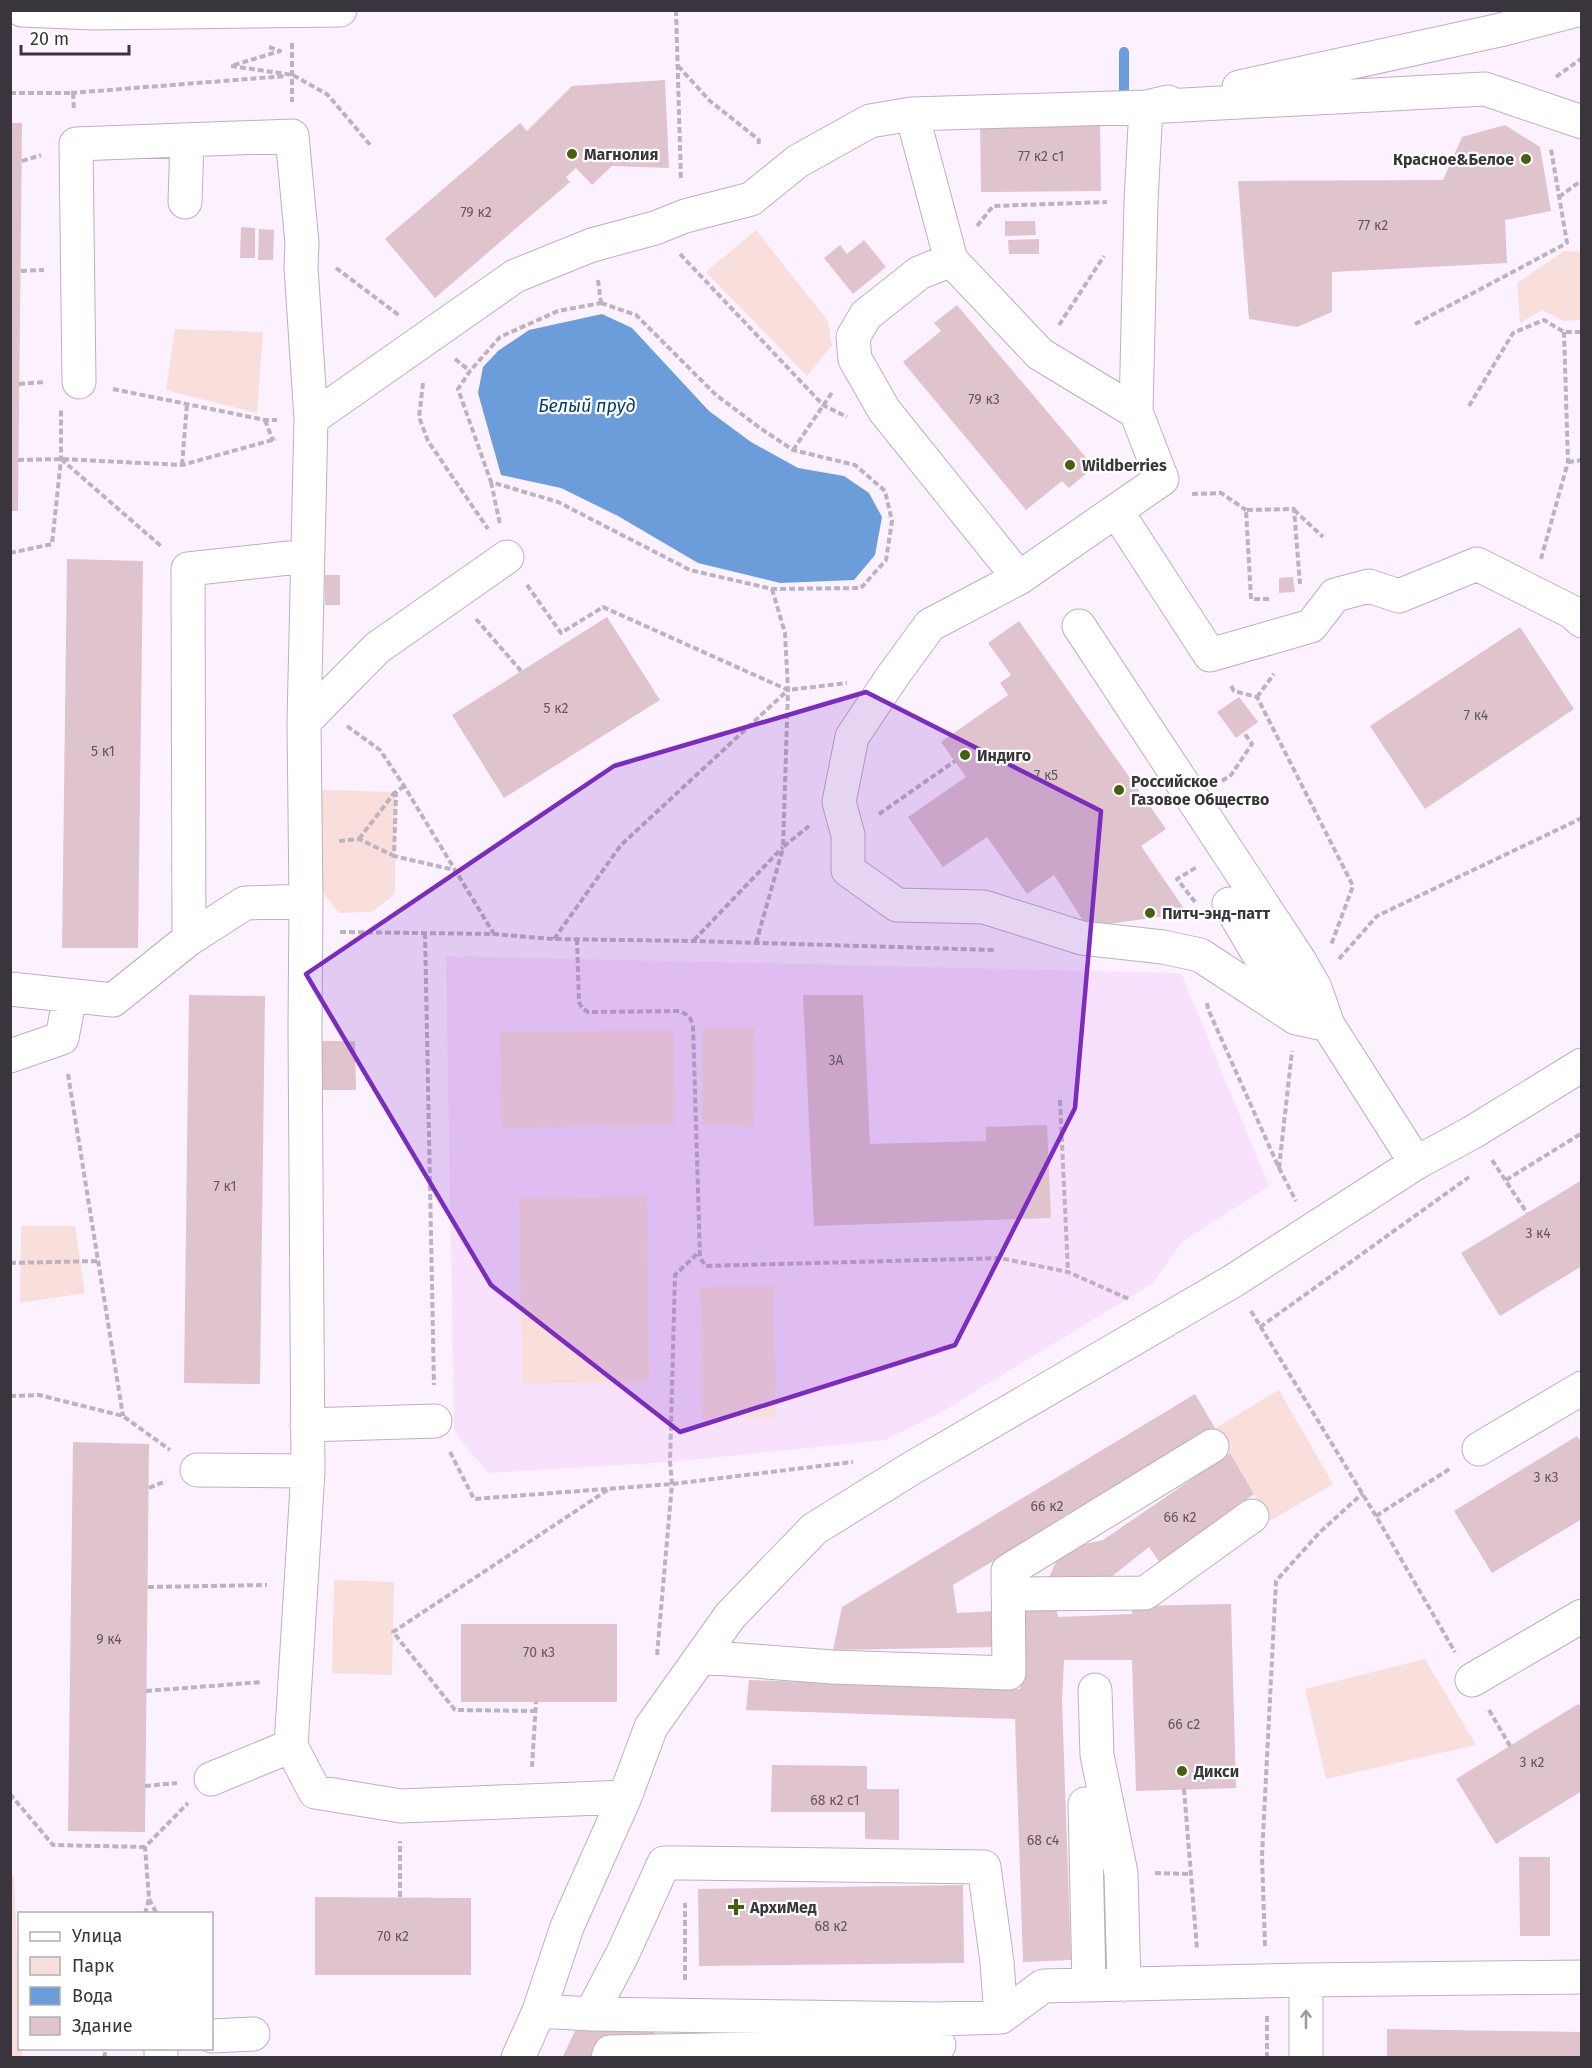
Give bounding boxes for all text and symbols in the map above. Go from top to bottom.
scale bar [21,18,129,56]
text: 20 m [30,28,69,50]
place label: Магнолия [584,145,658,164]
marker: Магнолия [565,147,579,161]
house number: 77 к2 с1 [1018,148,1064,165]
place label: Красное&Белое [1393,150,1514,169]
marker: Красное&Белое [1519,152,1533,166]
house number: 79 к2 [460,204,492,221]
house number: 77 к2 [1358,217,1388,234]
house number: 79 к3 [968,391,1000,408]
water label: Белый пруд [538,395,636,417]
place label: Wildberries [1082,456,1167,475]
marker: Wildberries [1063,458,1077,472]
house number: 5 к2 [544,700,569,717]
house number: 7 к4 [1464,707,1489,724]
house number: 5 к1 [91,743,115,760]
place label: Индиго [977,746,1031,765]
marker: Индиго [958,748,972,762]
house number: 7 к5 [1034,767,1058,784]
place label: Российское Газовое Общество [1131,772,1269,809]
marker: Российское Газовое Общество [1112,783,1126,797]
place label: Питч-энд-патт [1162,904,1270,923]
marker: Питч-энд-патт [1143,906,1157,920]
house number: 3А [828,1052,844,1069]
house number: 7 к1 [213,1178,237,1195]
house number: 3 к4 [1525,1225,1551,1242]
house number: 3 к3 [1534,1469,1558,1486]
house number: 66 к2 [1031,1498,1063,1515]
house number: 66 к2 [1164,1509,1196,1526]
house number: 9 к4 [96,1631,122,1648]
house number: 70 к3 [523,1644,555,1661]
house number: 66 с2 [1168,1716,1200,1733]
house number: 3 к2 [1520,1754,1545,1771]
place label: Дикси [1193,1762,1239,1781]
marker: Дикси [1175,1764,1189,1778]
house number: 68 к2 с1 [810,1792,860,1809]
house number: 68 с4 [1027,1832,1060,1849]
marker: АрхиМед [727,1898,745,1916]
place label: АрхиМед [749,1898,817,1917]
legend [18,1912,213,2050]
house number: 68 к2 [814,1918,848,1935]
text: Улица [72,1925,122,1947]
house number: 70 к2 [377,1928,409,1945]
text: Парк [72,1955,115,1977]
text: Вода [72,1985,113,2007]
one-way arrow [1300,2009,1312,2029]
text: Здание [72,2015,133,2037]

